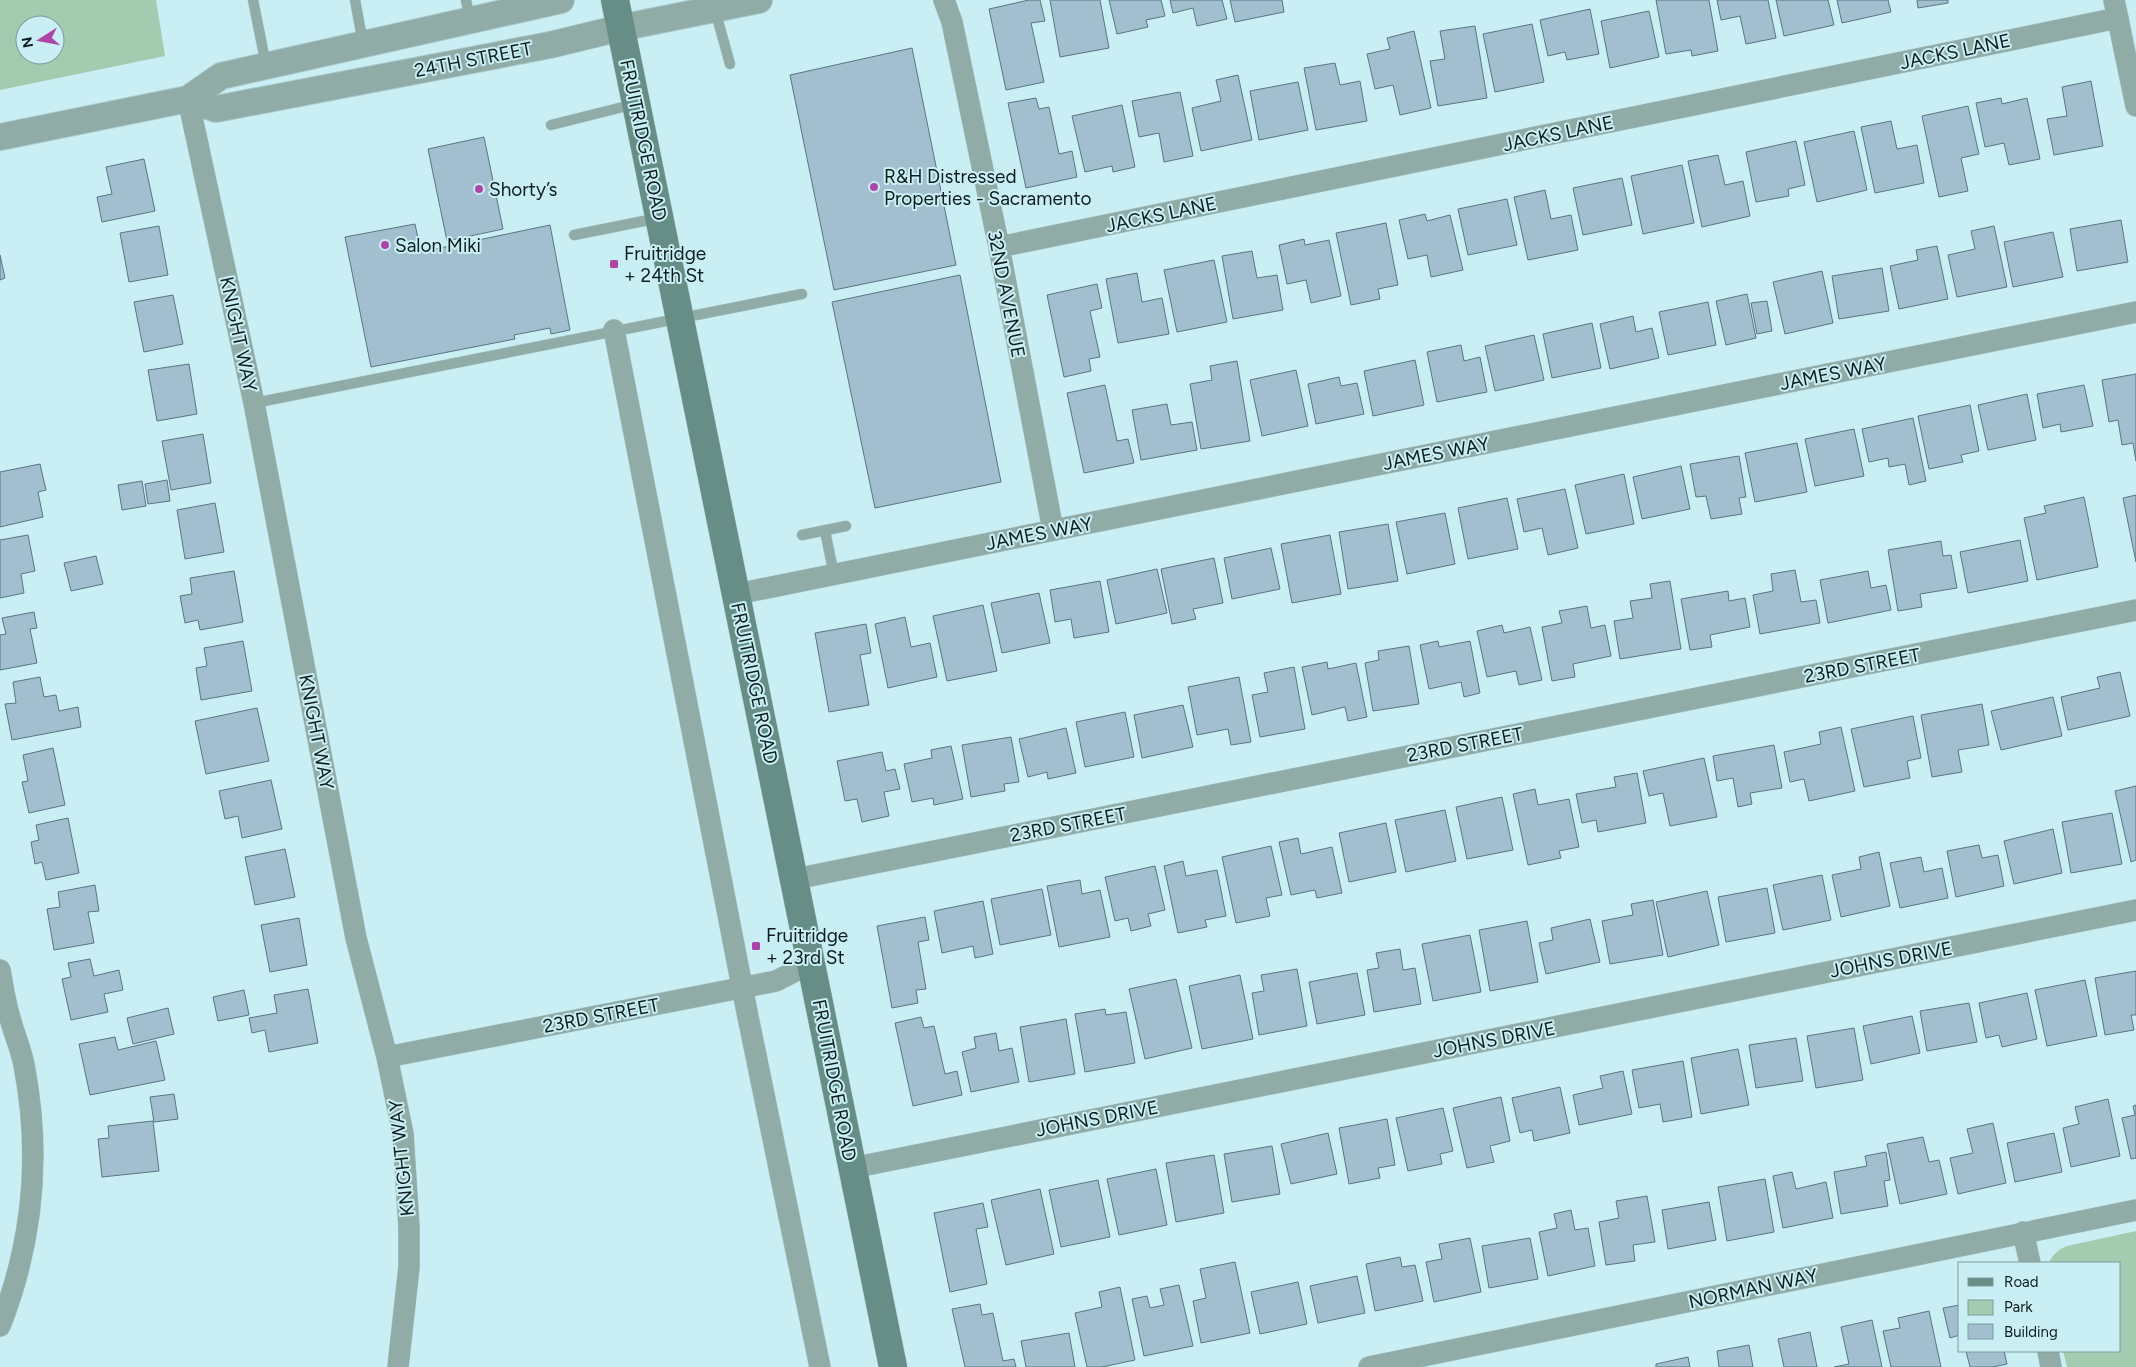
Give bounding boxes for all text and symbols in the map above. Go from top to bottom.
north arrow [15,15,65,65]
street label: JACKS LANE [1898,29,2013,74]
text: N [18,35,37,49]
street label: 24TH STREET [413,37,534,82]
street label: FRUITRIDGE ROAD [615,57,672,223]
street label: JACKS LANE [1501,111,1616,156]
place label: R&H Distressed Properties - Sacramento [884,165,1092,210]
place label: Shorty’s [489,178,558,201]
marker: R&H Distressed Properties - Sacramento [868,181,880,193]
marker: Shorty’s [473,183,485,195]
street label: JACKS LANE [1104,192,1219,237]
street label: 32ND AVENUE [983,228,1030,360]
place label: Salon Miki [395,234,481,257]
marker: Salon Miki [379,239,391,251]
place label: Fruitridge + 24th St [624,242,706,287]
marker: Fruitridge + 24th St [608,258,620,270]
street label: KNIGHT WAY [215,274,262,394]
street label: JAMES WAY [1778,352,1889,395]
street label: JAMES WAY [1381,432,1492,475]
street label: JAMES WAY [984,512,1095,555]
street label: FRUITRIDGE ROAD [726,600,783,766]
street label: 23RD STREET [1802,643,1923,688]
street label: KNIGHT WAY [294,672,339,792]
street label: 23RD STREET [1405,722,1526,767]
street label: 23RD STREET [1008,802,1129,847]
place label: Fruitridge + 23rd St [766,924,848,969]
street label: JOHNS DRIVE [1828,936,1954,983]
marker: Fruitridge + 23rd St [750,940,762,952]
street label: 23RD STREET [541,993,662,1038]
street label: FRUITRIDGE ROAD [808,997,861,1163]
street label: JOHNS DRIVE [1431,1016,1557,1063]
street label: JOHNS DRIVE [1034,1095,1160,1142]
street label: KNIGHT WAY [384,1098,419,1217]
legend [1958,1262,2121,1352]
street label: NORMAN WAY [1686,1263,1820,1313]
text: Road [2004,1273,2039,1291]
text: Park [2004,1298,2033,1316]
text: Building [2004,1323,2058,1341]

